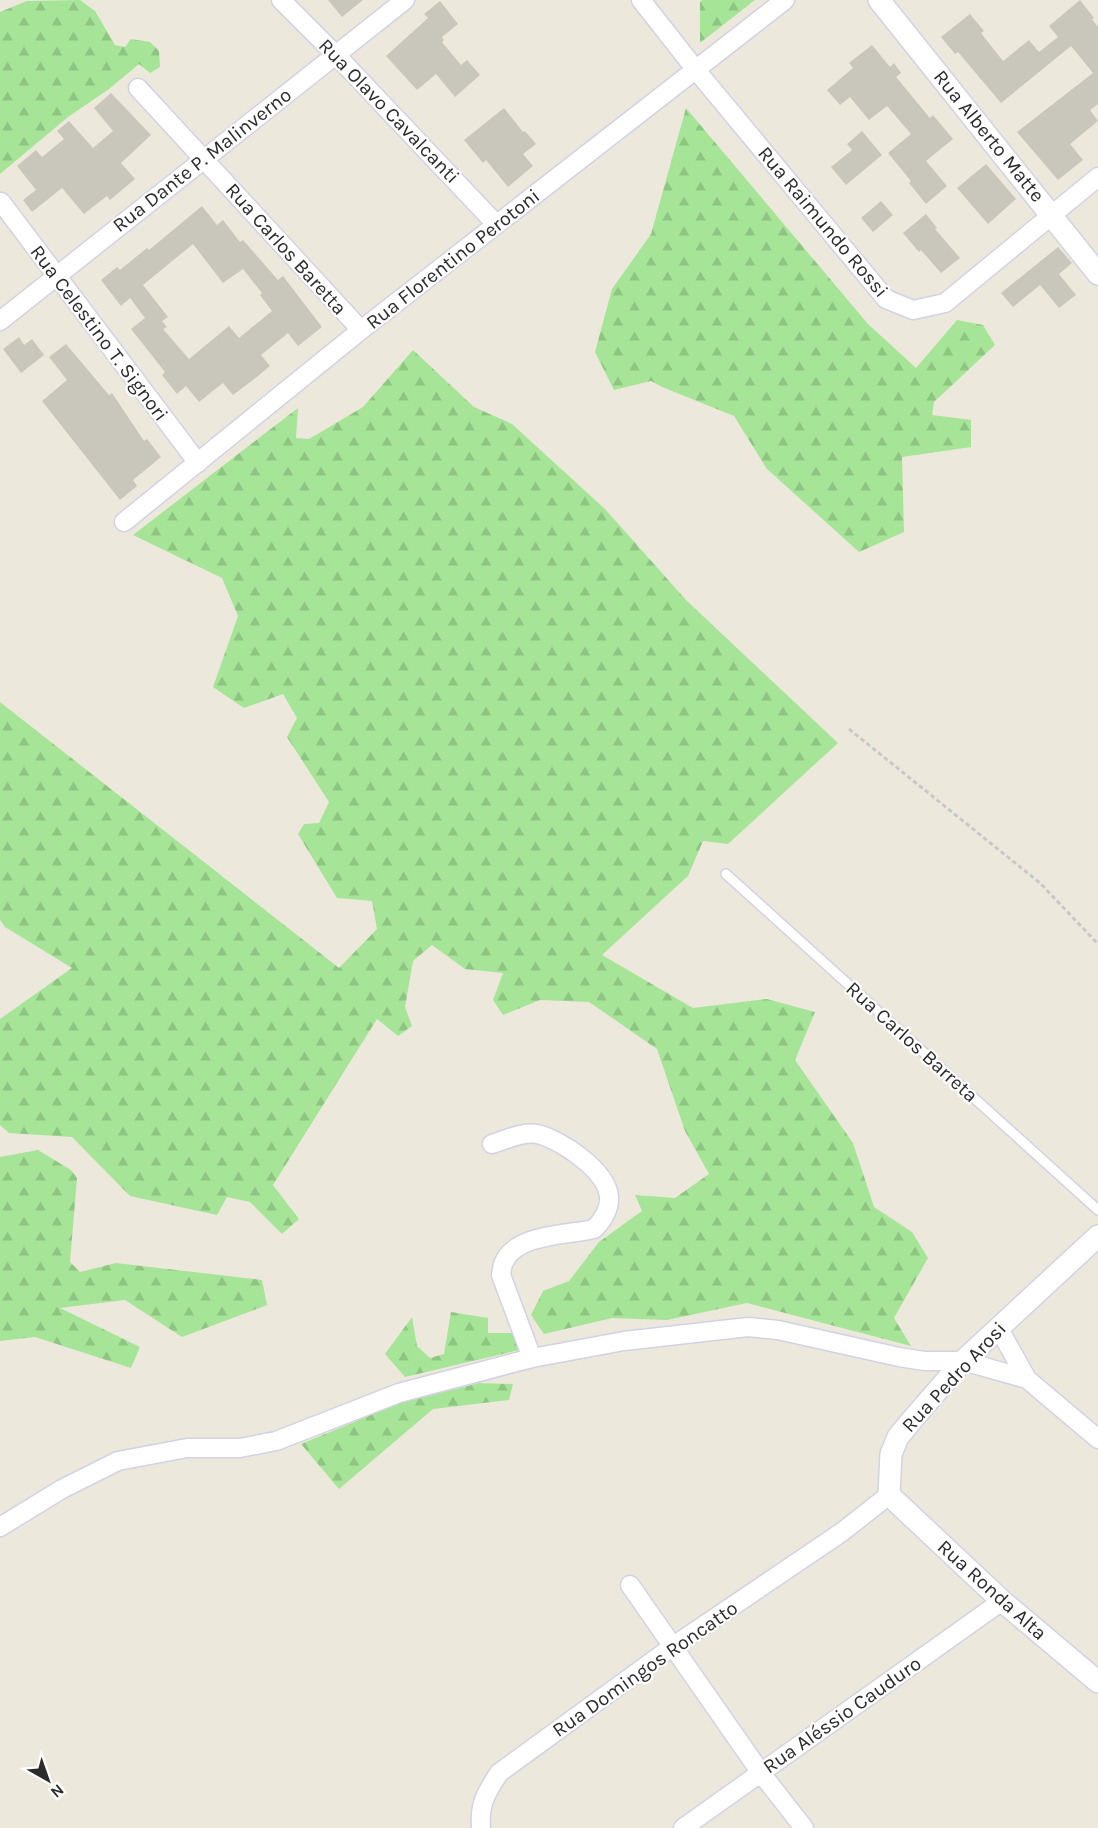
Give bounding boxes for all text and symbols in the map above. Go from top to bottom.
street label: Rua Olavo Cavalcanti [314,34,464,188]
street label: Rua Alberto Matte [929,65,1049,207]
street label: Rua Dante P. Malinverno [108,83,296,237]
street label: Rua Raimundo Rossi [753,142,893,302]
street label: Rua Carlos Baretta [221,178,351,320]
street label: Rua Florentino Perotoni [362,184,544,334]
street label: Rua Celestino T. Signori [25,241,173,425]
street label: Rua Carlos Barreta [841,977,983,1107]
street label: Rua Pedro Arosi [897,1317,1011,1437]
street label: Rua Ronda Alta [933,1535,1051,1645]
street label: Rua Domingos Roncatto [548,1596,742,1742]
street label: Rua Aléssio Cauduro [759,1652,925,1778]
north arrow [18,1750,78,1810]
text: N [47,1780,68,1802]

